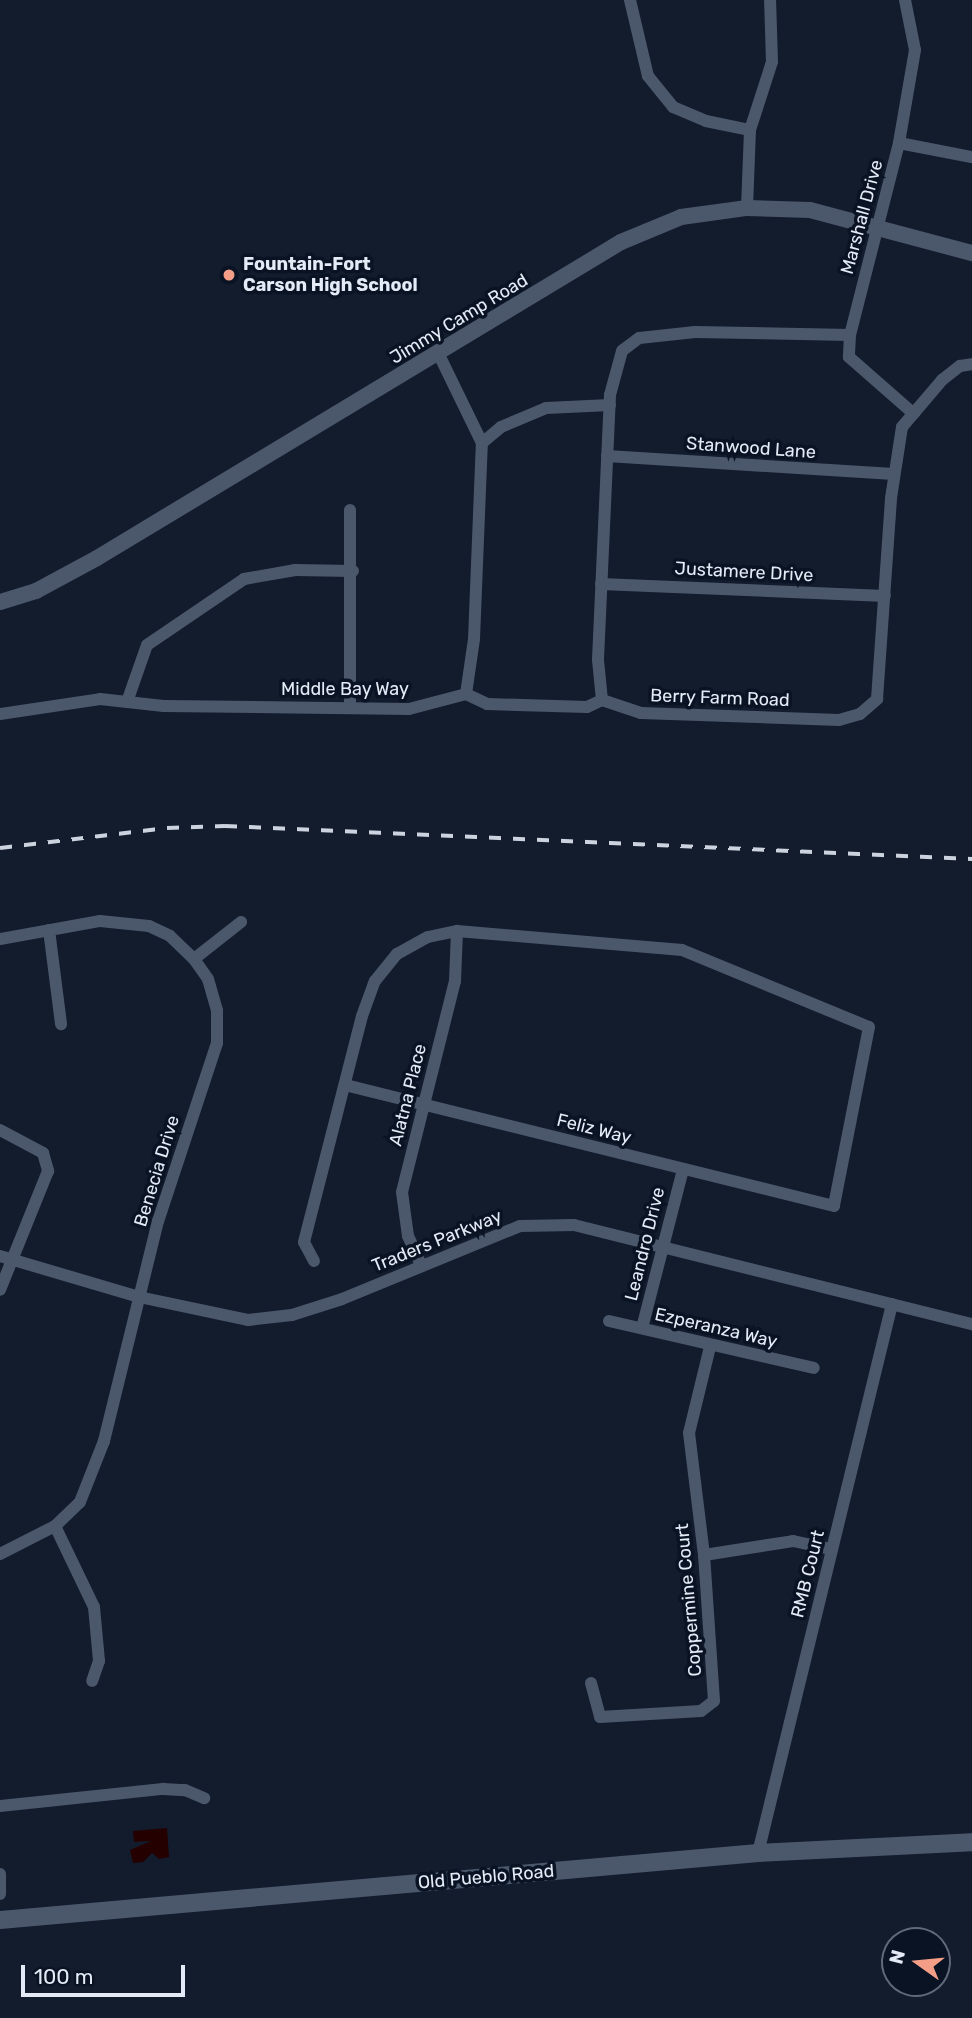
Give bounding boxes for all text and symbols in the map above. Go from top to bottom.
street label: Marshall Drive [836,157,888,277]
place label: Fountain-Fort Carson High School [243,254,418,296]
marker: Fountain-Fort Carson High School [221,267,237,283]
street label: Jimmy Camp Road [386,269,532,369]
street label: Stanwood Lane [685,433,817,463]
street label: Justamere Drive [674,558,814,586]
street label: Middle Bay Way [281,678,409,700]
street label: Berry Farm Road [650,685,790,711]
street label: Alatna Place [385,1042,431,1148]
street label: Feliz Way [554,1109,634,1149]
street label: Benecia Drive [130,1113,184,1229]
street label: Leandro Drive [620,1185,670,1303]
street label: Traders Parkway [369,1205,505,1277]
street label: Ezperanza Way [652,1303,780,1353]
street label: Coppermine Court [672,1523,706,1677]
street label: RMB Court [787,1528,829,1620]
street label: Old Pueblo Road [417,1860,555,1894]
north arrow [881,1927,951,1997]
text: N [884,1947,910,1967]
scale bar [24,1952,189,1996]
text: 100 m [34,1964,93,1989]

